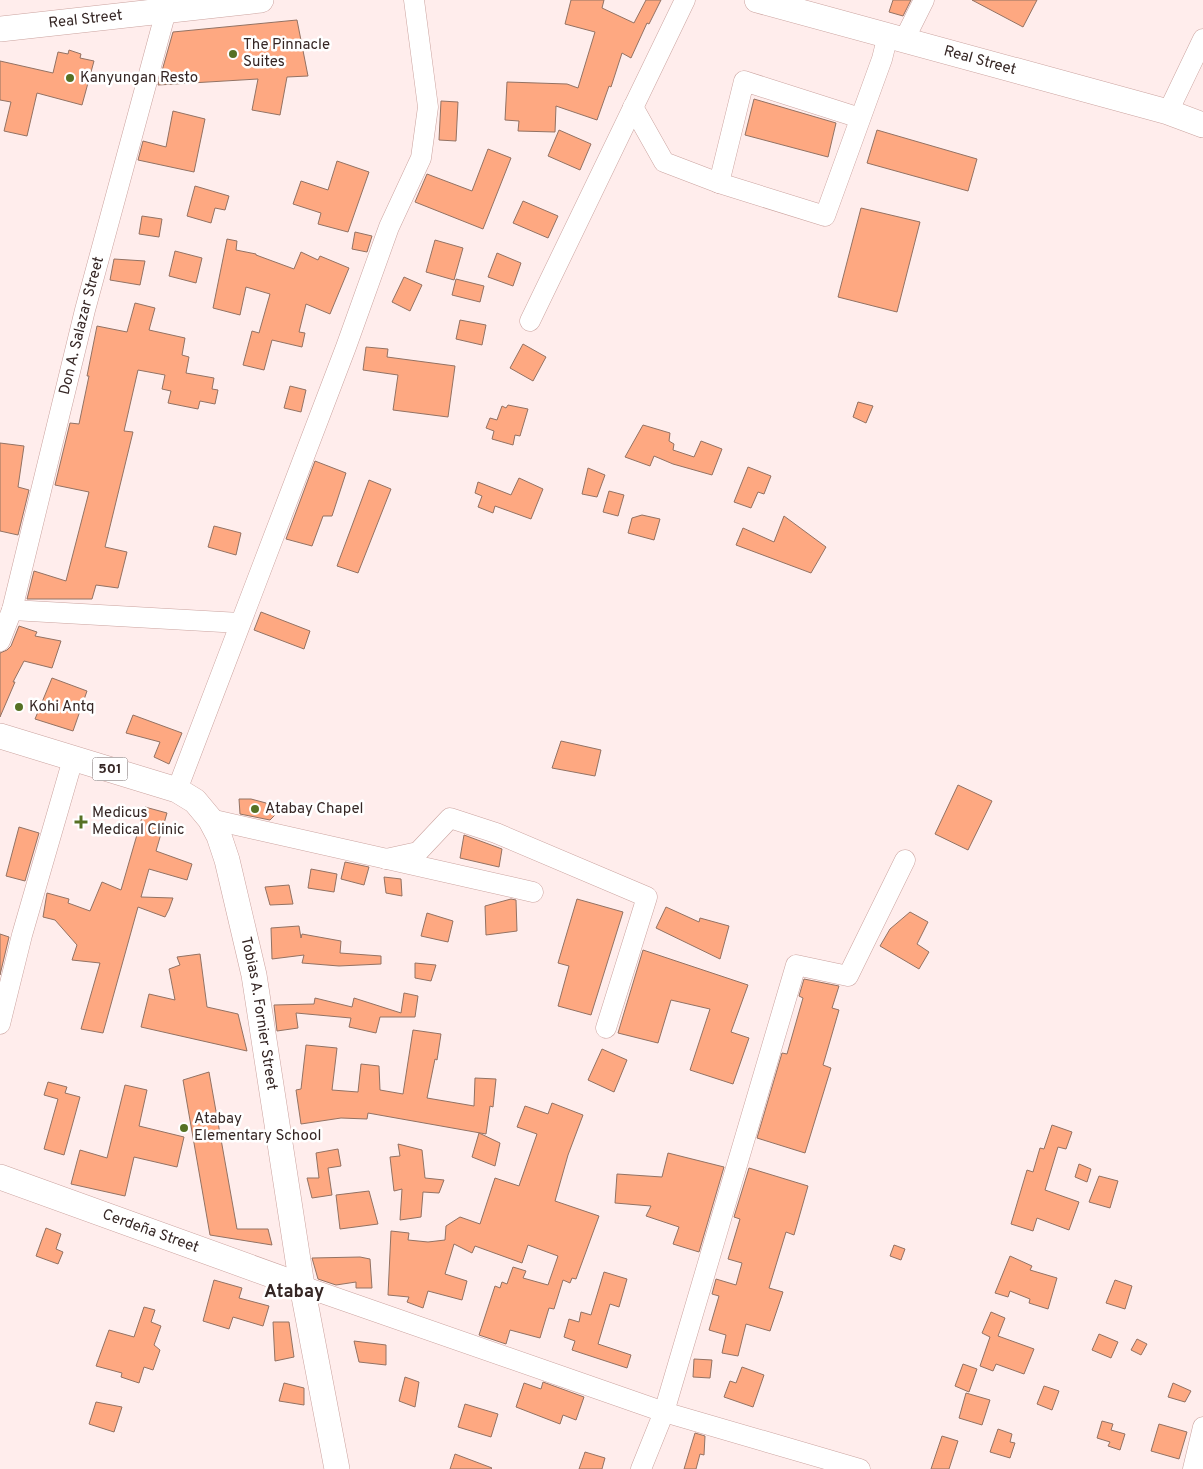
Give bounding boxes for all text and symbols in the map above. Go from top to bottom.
street label: Real Street [48,6,123,33]
place label: The Pinnacle Suites [243,36,330,72]
street label: Real Street [942,42,1018,80]
marker: The Pinnacle Suites [227,48,239,60]
place label: Kanyungan Resto [80,69,198,88]
marker: Kanyungan Resto [64,72,76,84]
street label: Don A. Salazar Street [55,254,109,397]
place label: Kohi Antq [29,698,94,717]
marker: Kohi Antq [13,701,25,713]
road number: 501 [92,758,128,781]
place label: Atabay Chapel [265,800,363,819]
marker: Atabay Chapel [249,803,261,815]
place label: Medicus Medical Clinic [92,804,185,840]
marker: Medicus Medical Clinic [74,815,88,829]
street label: Tobias A. Fornier Street [236,935,281,1092]
place label: Atabay Elementary School [194,1110,321,1146]
marker: Atabay Elementary School [178,1122,190,1134]
street label: Cerdeña Street [100,1205,201,1257]
district label: Atabay [264,1281,324,1304]

